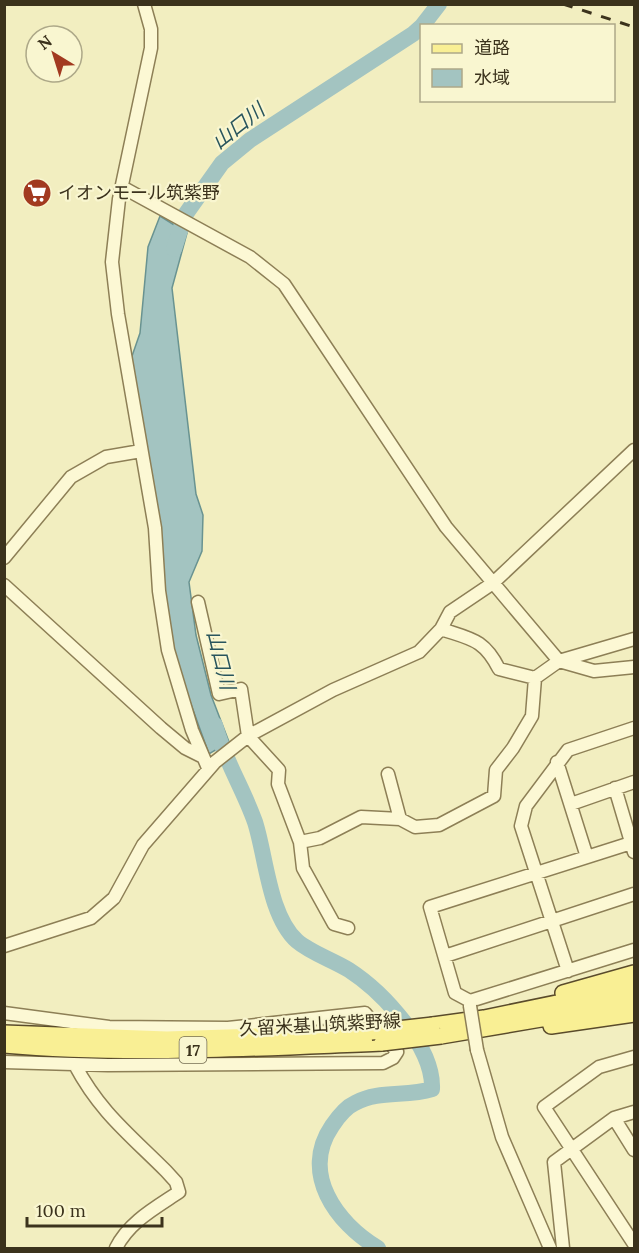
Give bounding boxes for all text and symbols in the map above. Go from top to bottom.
north arrow [24,24,84,84]
legend [420,24,615,102]
text: N [34,30,56,54]
text: 道路 [474,36,510,59]
text: 水域 [474,66,510,89]
water label: 山口川 [206,96,271,154]
supermarket icon: イオンモール筑紫野 [21,177,53,209]
place label: イオンモール筑紫野 [58,181,220,204]
water label: 山口川 [202,628,241,694]
street label: 久留米基山筑紫野線 [238,1009,401,1040]
road number: 17 [180,1037,206,1063]
scale bar [27,1190,162,1228]
text: 100 m [36,1199,86,1222]

